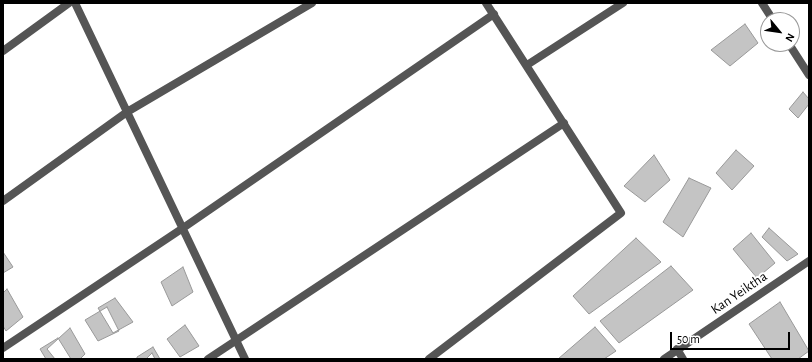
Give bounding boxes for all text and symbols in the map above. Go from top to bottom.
north arrow [760,12,800,52]
text: N [783,32,797,44]
street label: Kan Yeiktha [708,268,770,318]
scale bar [672,324,792,350]
text: 50 m [677,333,700,345]

